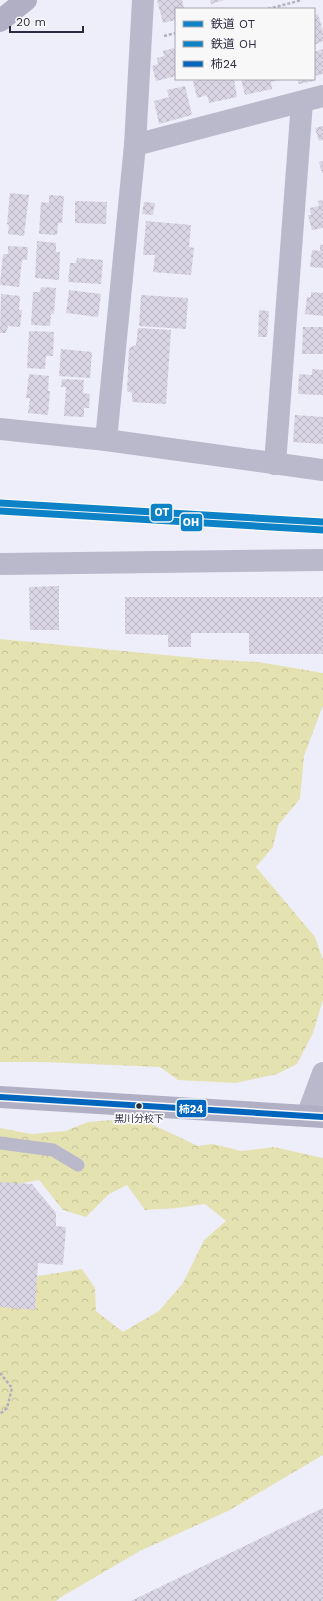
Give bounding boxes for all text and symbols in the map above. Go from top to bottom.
scale bar [10,8,83,34]
legend [175,8,315,80]
text: 20 m [16,15,46,29]
text: 鉄道 OT [211,17,255,31]
text: 鉄道 OH [211,37,257,51]
text: 柿24 [211,57,237,71]
line badge: OT [150,503,173,522]
text: OT [155,506,170,519]
line badge: OH [180,513,203,532]
text: OH [183,516,199,529]
line badge: 柿24 [176,1099,207,1118]
marker: 黒川分校下 [134,1101,144,1111]
text: 柿24 [179,1103,203,1116]
place label: 黒川分校下 [114,1113,164,1124]

